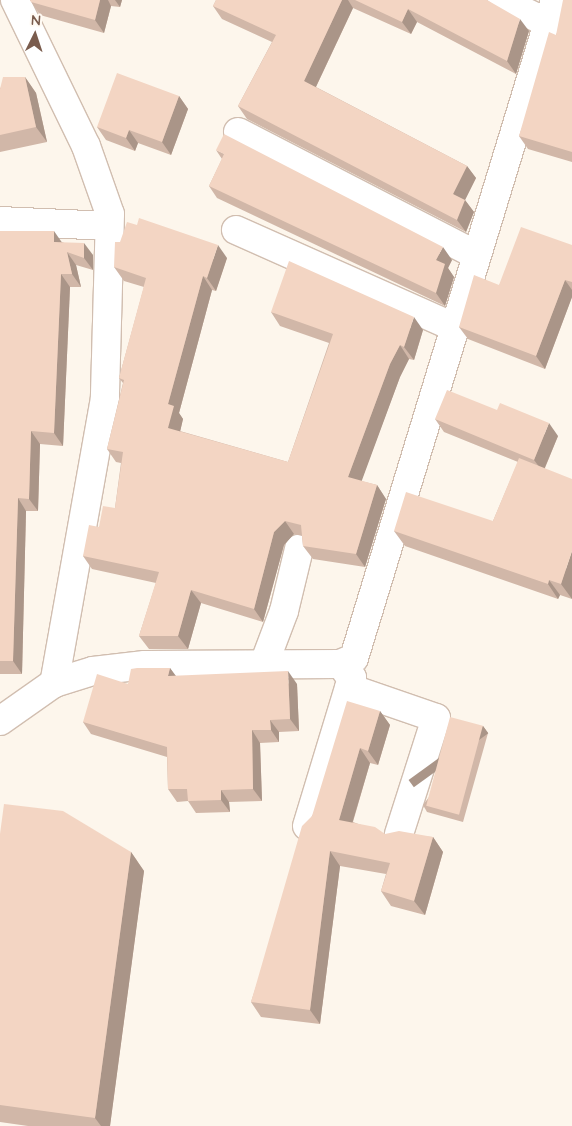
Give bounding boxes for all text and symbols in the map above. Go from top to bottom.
north arrow [10,10,60,60]
text: N [30,11,42,29]

